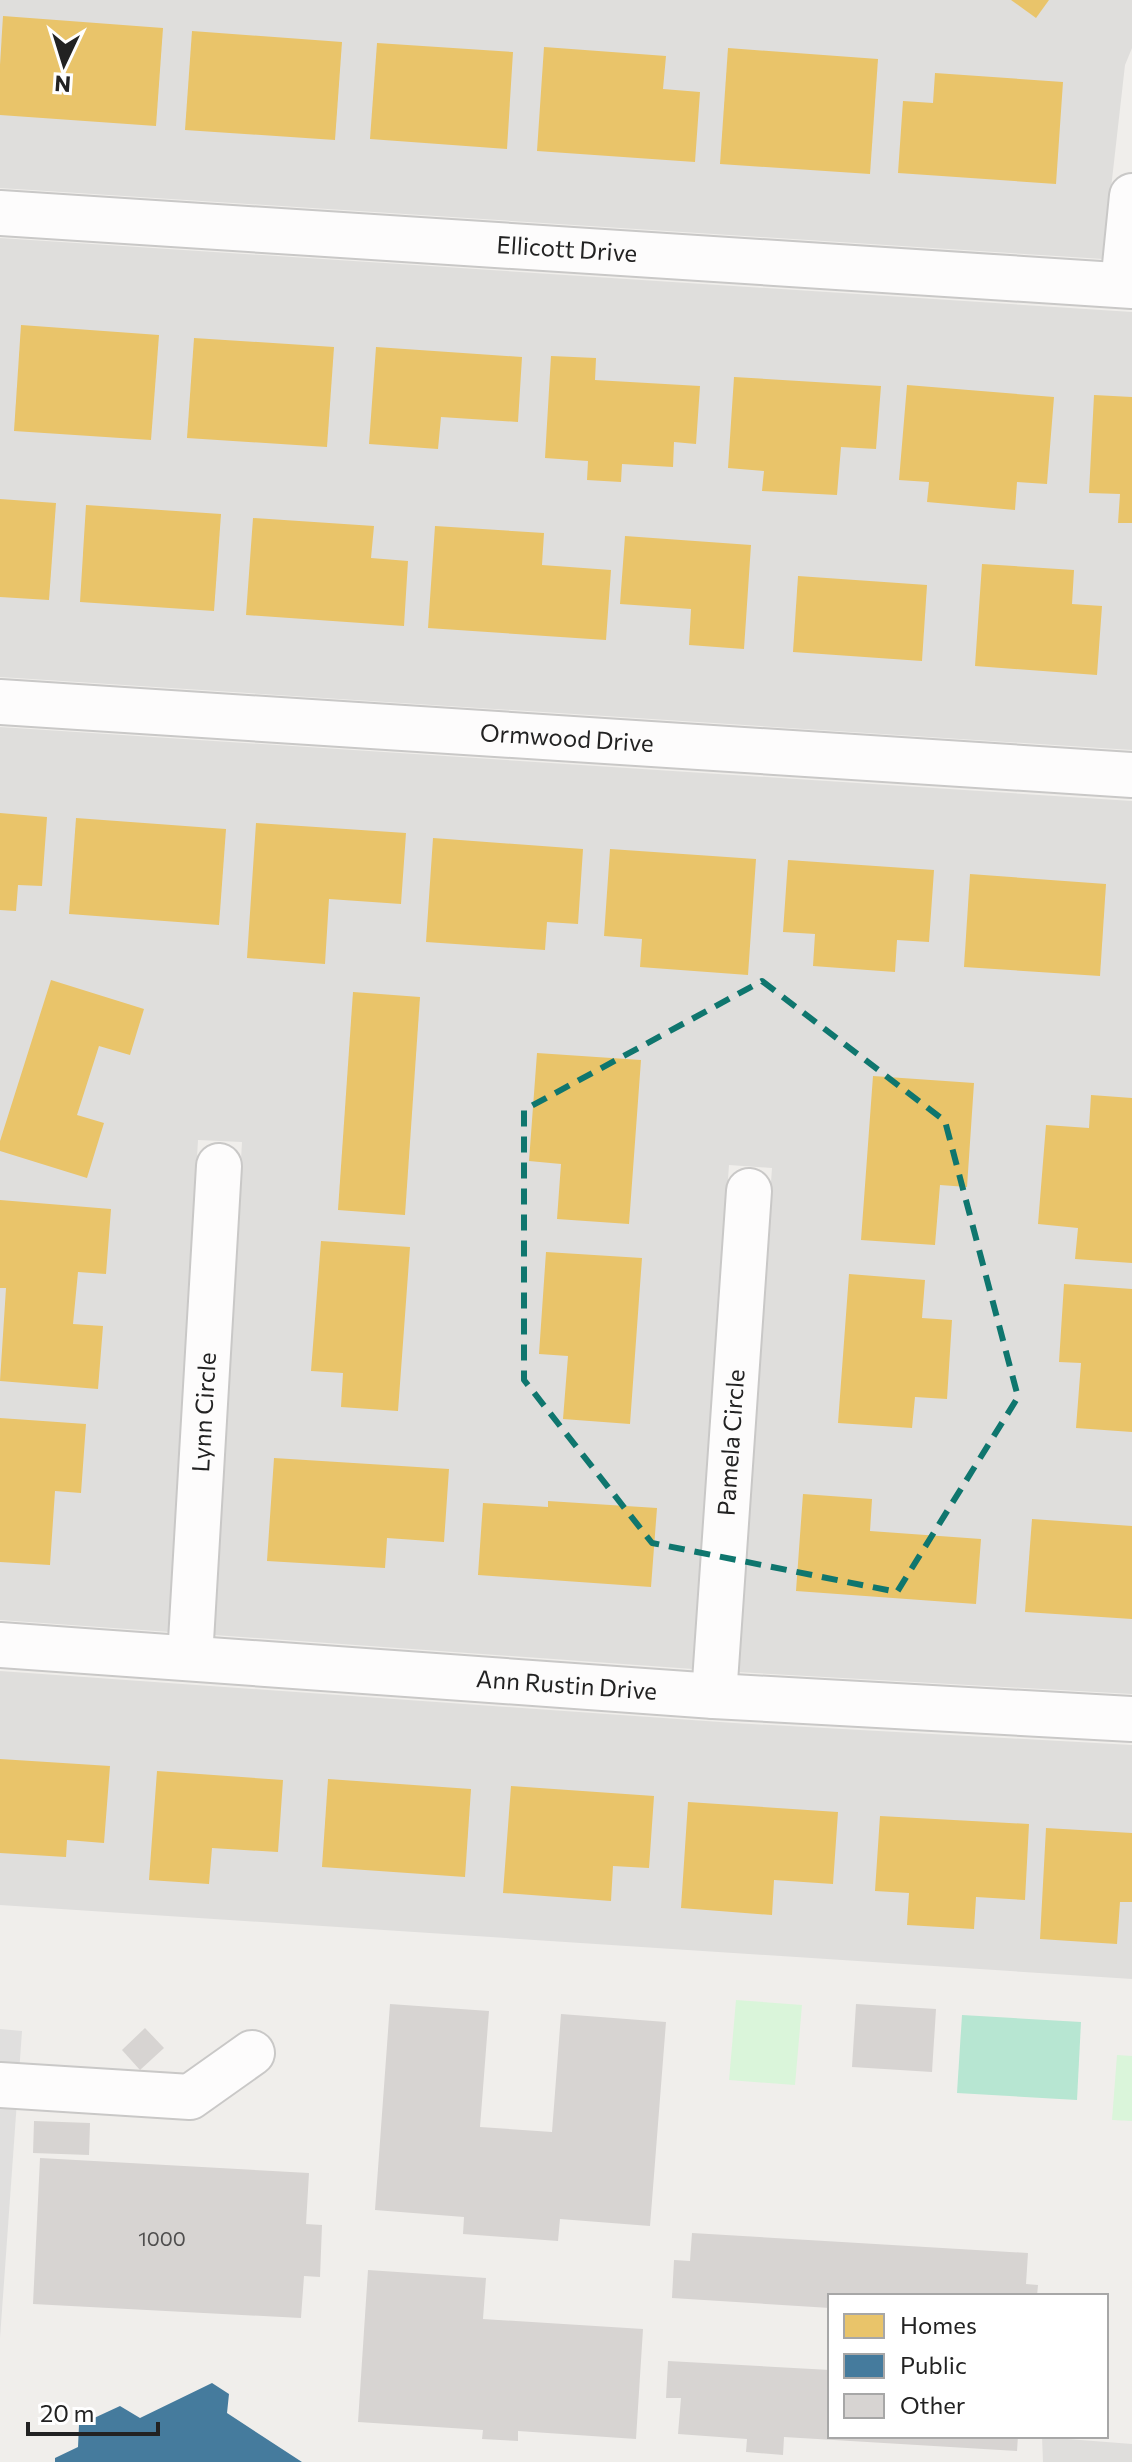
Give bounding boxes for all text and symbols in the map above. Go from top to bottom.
north arrow [24,24,104,104]
text: N [53,70,72,98]
street label: Ellicott Drive [496,229,638,267]
street label: Ormwood Drive [479,717,655,757]
street label: Lynn Circle [185,1352,221,1473]
street label: Pamela Circle [711,1368,750,1517]
street label: Ann Rustin Drive [475,1663,658,1705]
house number: 1000 [138,2226,186,2250]
legend [828,2294,1108,2438]
text: Homes [900,2310,977,2339]
text: Public [900,2350,967,2379]
scale bar [28,2386,158,2436]
text: Other [900,2390,966,2419]
text: 20 m [40,2398,94,2427]

